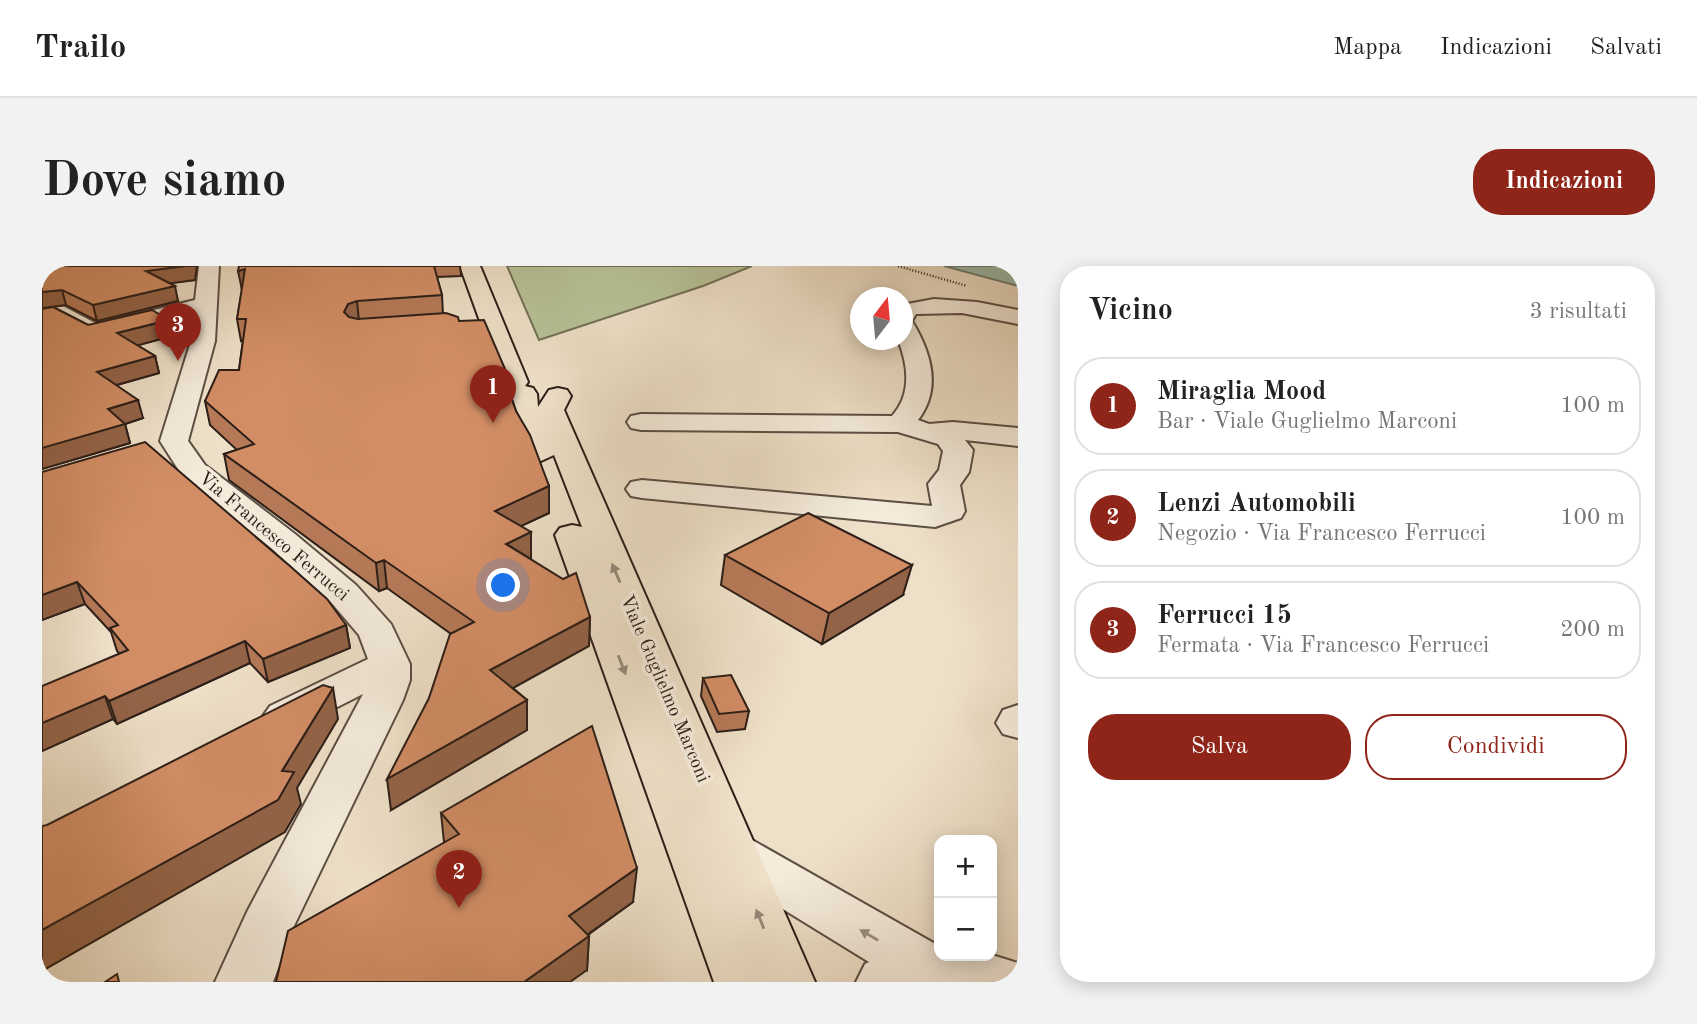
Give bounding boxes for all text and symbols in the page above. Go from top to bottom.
text: Trailo [35,32,126,65]
text: Mappa [1333,36,1402,60]
text: Indicazioni [1440,36,1552,60]
text: Salvati [1590,36,1662,60]
button: Indicazioni [1473,149,1655,215]
text: Dove siamo [42,158,287,207]
north arrow [850,287,913,350]
text: Vicino [1088,296,1173,326]
text: 3 risultati [1529,300,1627,323]
pin: 3 [155,303,201,361]
pin: 1 [470,365,516,423]
text: Miraglia Mood [1157,379,1326,405]
text: 1 [1106,394,1120,417]
text: 100 m [1560,394,1625,417]
text: Bar · Viale Guglielmo Marconi [1157,410,1457,433]
street label: Via Francesco Ferrucci [194,469,352,605]
text: Lenzi Automobili [1157,491,1356,517]
text: 2 [1106,506,1120,529]
text: 100 m [1560,506,1625,529]
text: Negozio · Via Francesco Ferrucci [1157,522,1486,545]
one-way arrow [610,563,621,584]
your location [486,568,520,602]
street label: Viale Guglielmo Marconi [616,592,712,786]
text: Ferrucci 15 [1157,603,1292,629]
text: 3 [1106,618,1120,641]
text: 200 m [1560,618,1625,641]
text: Fermata · Via Francesco Ferrucci [1157,634,1489,657]
one-way arrow [616,655,627,676]
button: Salva [1088,714,1351,780]
button: Condividi [1365,714,1627,780]
map controls [934,835,997,961]
button: + [934,835,997,898]
pin: 2 [436,850,482,908]
button: − [934,898,997,961]
one-way arrow [754,909,766,929]
one-way arrow [859,929,878,941]

